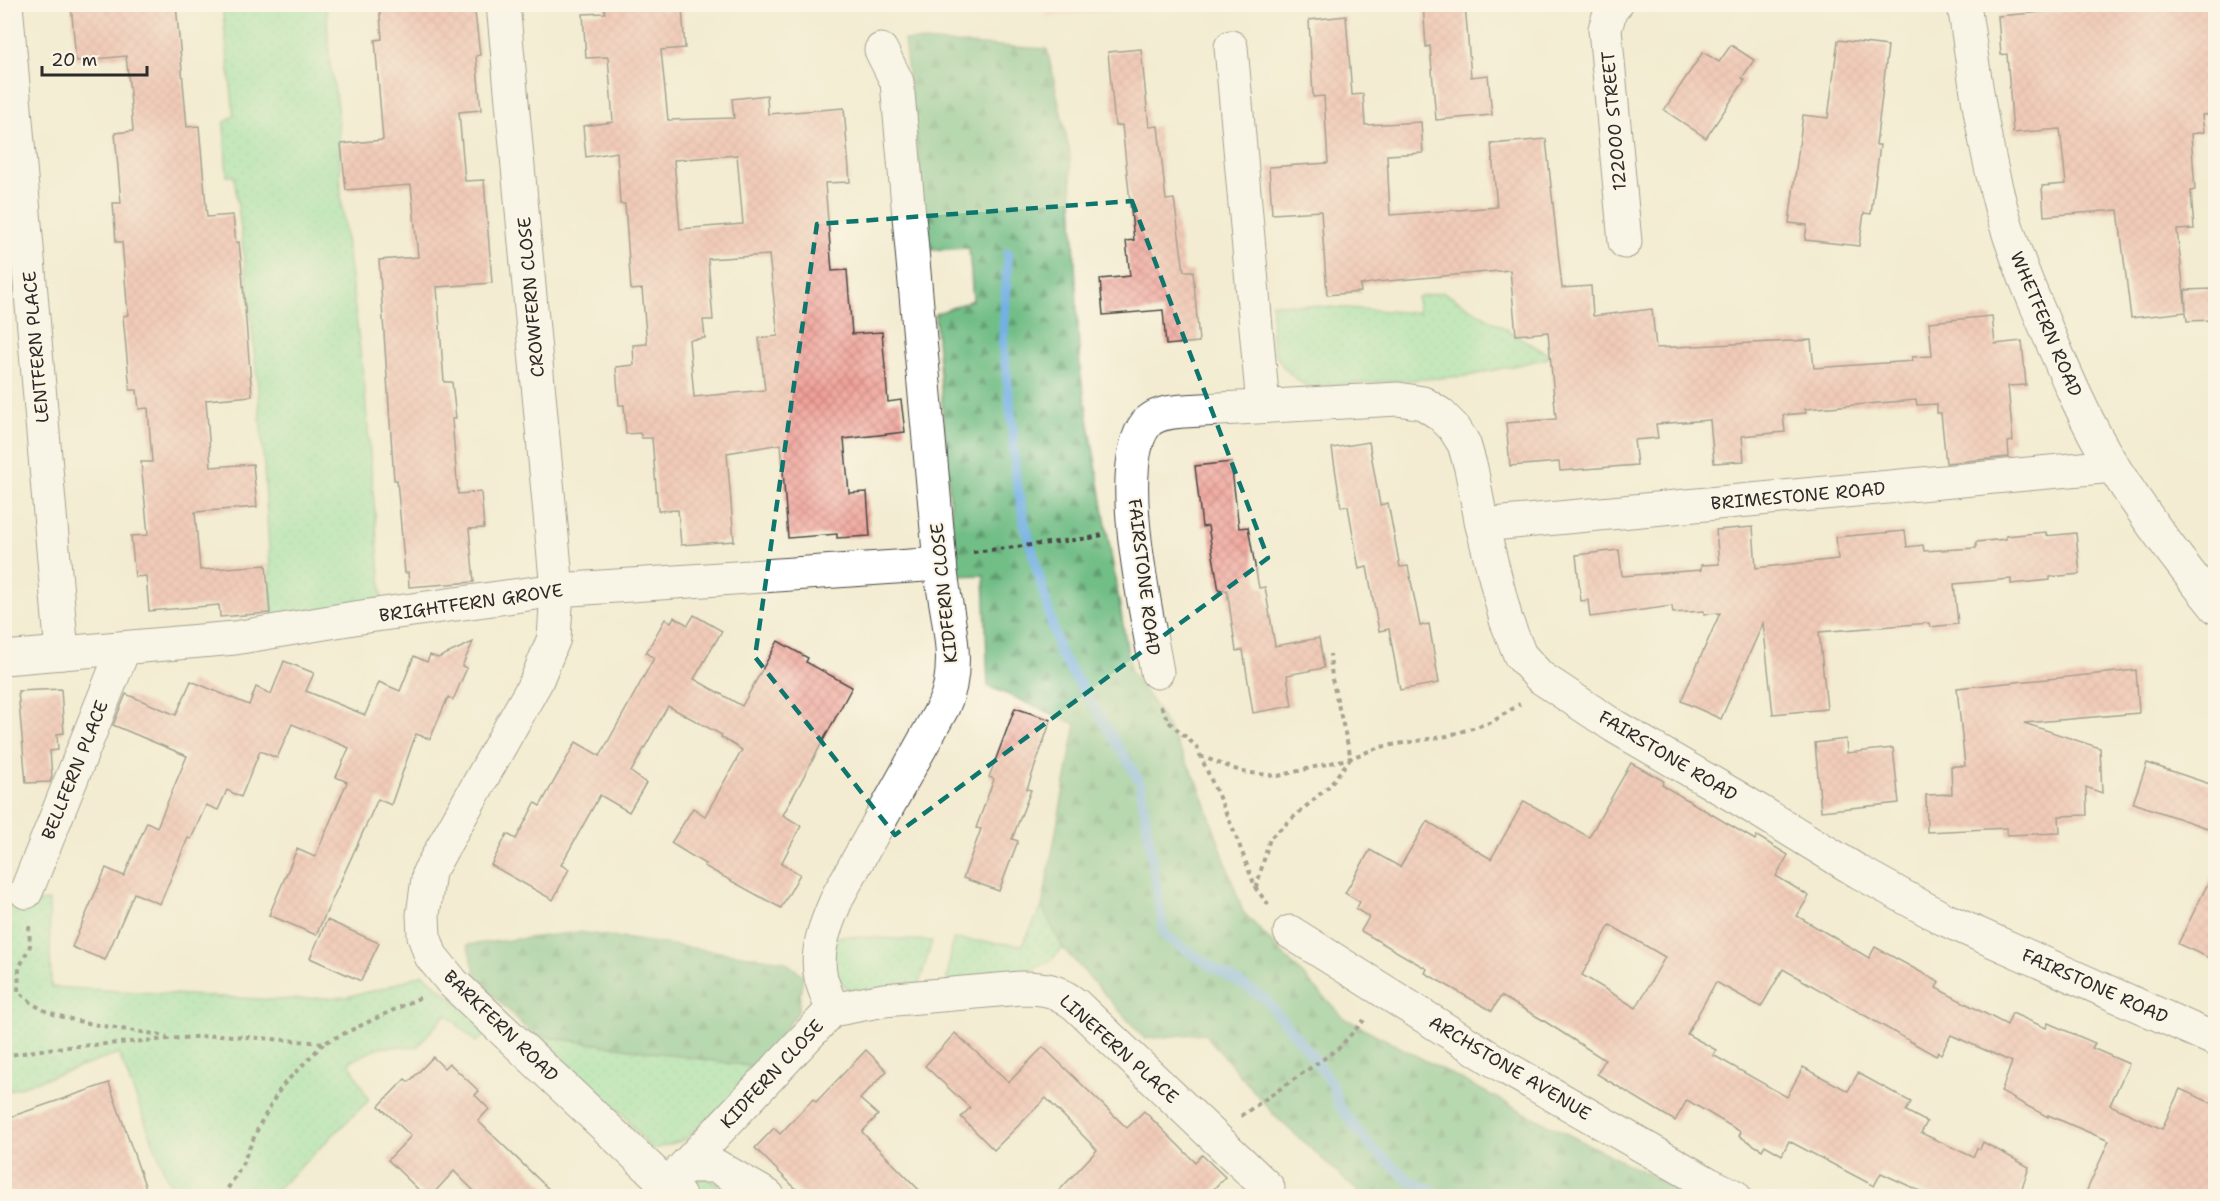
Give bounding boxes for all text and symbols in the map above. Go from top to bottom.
scale bar [42,39,147,77]
text: 20 m [51,48,97,72]
street label: 122000 STREET [1596,50,1632,192]
street label: CROWFERN CLOSE [512,216,550,378]
street label: WHETFERN ROAD [2005,248,2087,400]
street label: LENTFERN PLACE [17,270,55,424]
street label: BRIMESTONE ROAD [1710,476,1887,516]
street label: FAIRSTONE ROAD [1122,497,1166,657]
street label: KIDFERN CLOSE [925,522,963,664]
street label: BRIGHTFERN GROVE [378,578,564,628]
street label: BELLFERN PLACE [36,697,114,843]
street label: FAIRSTONE ROAD [1594,705,1742,807]
street label: FAIRSTONE ROAD [2018,943,2172,1029]
street label: BARKFERN ROAD [438,965,564,1087]
street label: LINEFERN PLACE [1054,989,1184,1109]
street label: ARCHSTONE AVENUE [1424,1010,1596,1126]
street label: KIDFERN CLOSE [715,1014,829,1134]

